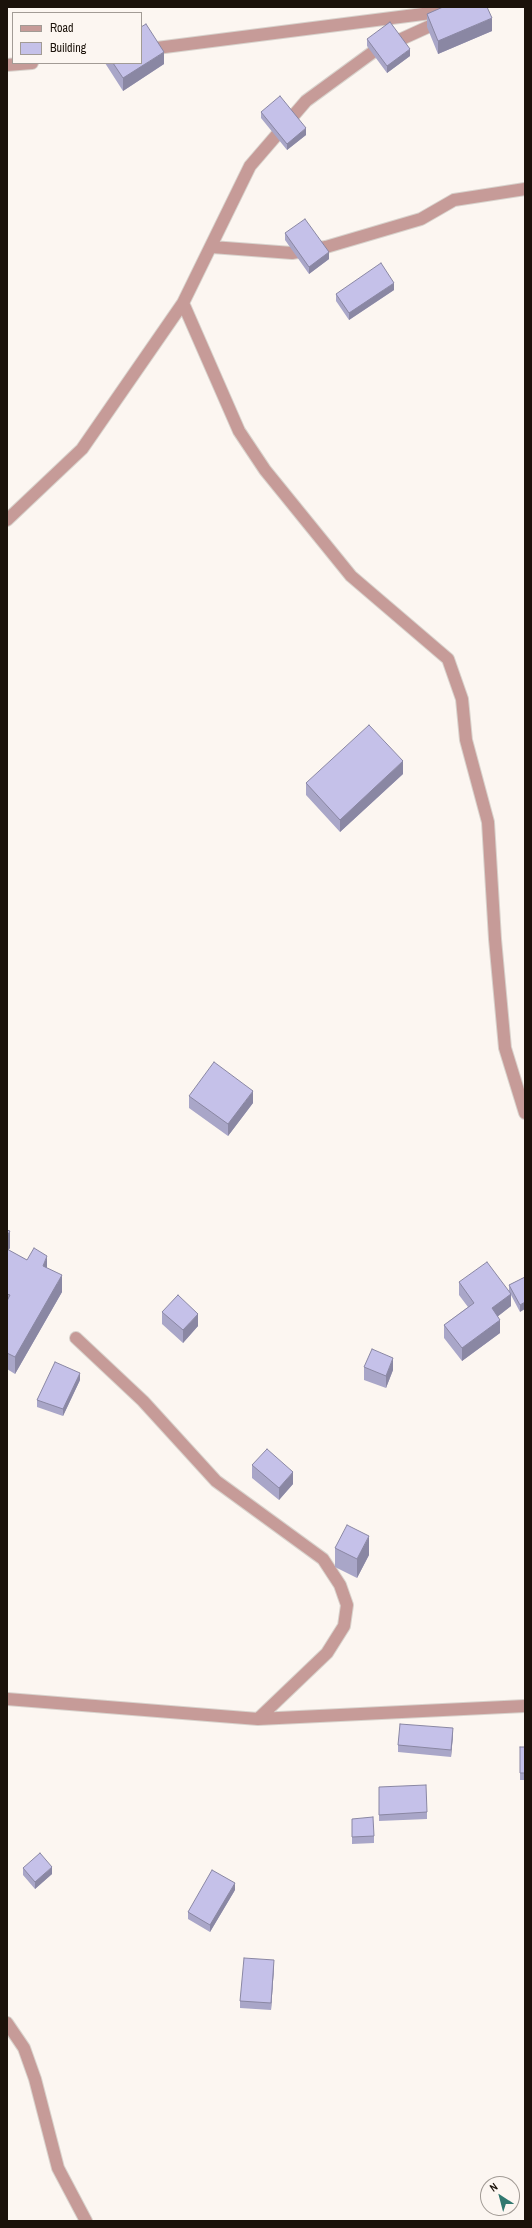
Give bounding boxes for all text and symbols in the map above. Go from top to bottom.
legend [12,12,142,64]
text: Road [50,20,74,36]
text: Building [50,40,86,56]
north arrow [480,2176,520,2216]
text: N [487,2180,500,2195]

